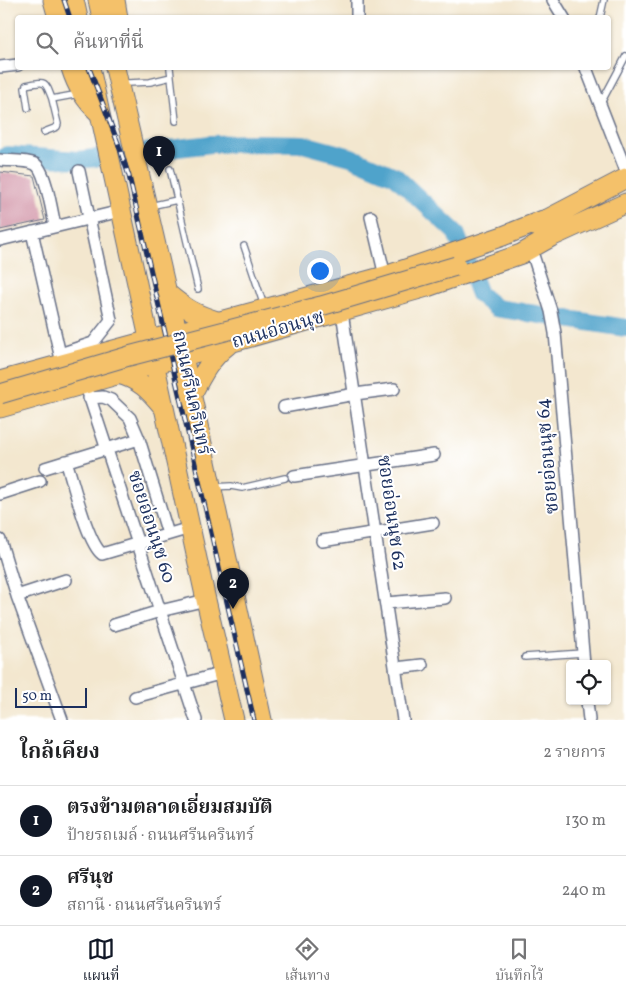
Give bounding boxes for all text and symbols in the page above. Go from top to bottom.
search box [15,15,611,70]
icon: search [33,29,61,57]
text: ค้นหาที่นี่ [73,30,144,56]
pin: 1 [143,136,175,177]
your location [307,258,333,284]
street label: ถนนอ่อนนุช [229,304,327,356]
street label: ถนนศรีนครินทร์ [165,328,217,459]
street label: ซอยอ่อนนุช 64 [530,397,566,515]
street label: ซอยอ่อนนุช 62 [370,454,412,572]
street label: ซอยอ่อนนุช 60 [121,467,181,587]
pin: 2 [217,568,249,609]
map controls [566,660,611,705]
button: locate [566,660,611,705]
scale bar [15,685,88,708]
text: 50 m [22,687,52,706]
text: ใกล้เคียง [20,738,100,767]
text: 2 รายการ [543,742,606,764]
text: ตรงข้ามตลาดเอี่ยมสมบัติ [67,795,273,821]
text: 1 [33,810,39,832]
text: 130 m [565,810,606,832]
text: ป้ายรถเมล์ · ถนนศรีนครินทร์ [67,825,254,847]
text: ศรีนุช [67,865,113,891]
text: 2 [32,880,40,902]
text: 240 m [562,880,606,902]
text: สถานี · ถนนศรีนครินทร์ [67,895,221,917]
tab: แผนที่ [83,935,119,987]
tab: เส้นทาง [285,935,330,987]
tab: บันทึกไว้ [496,935,543,987]

